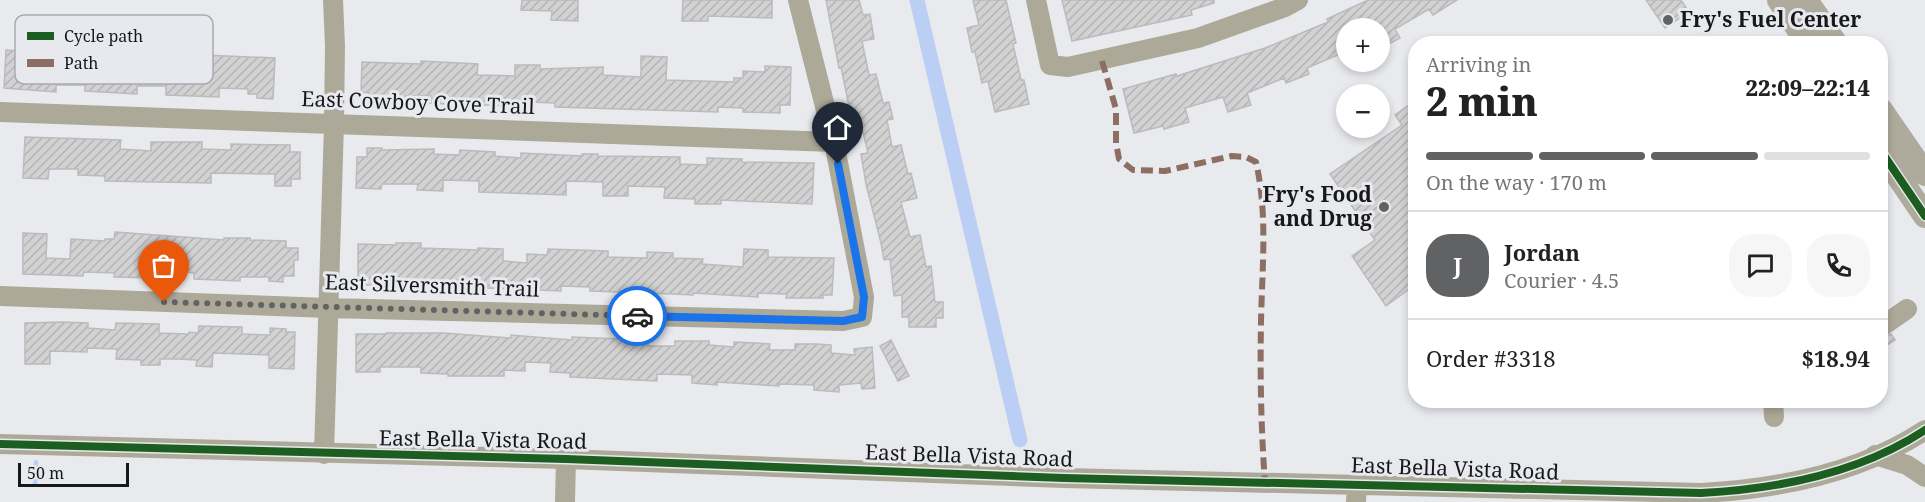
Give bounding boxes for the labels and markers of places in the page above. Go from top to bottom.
place label: Fry's Fuel Center [1680,5,1861,33]
marker: Fry's Fuel Center [1661,13,1675,27]
pin [812,102,863,164]
place label: Fry's Food and Drug [1263,180,1372,232]
marker: Fry's Food and Drug [1377,200,1391,214]
pin [138,240,189,302]

